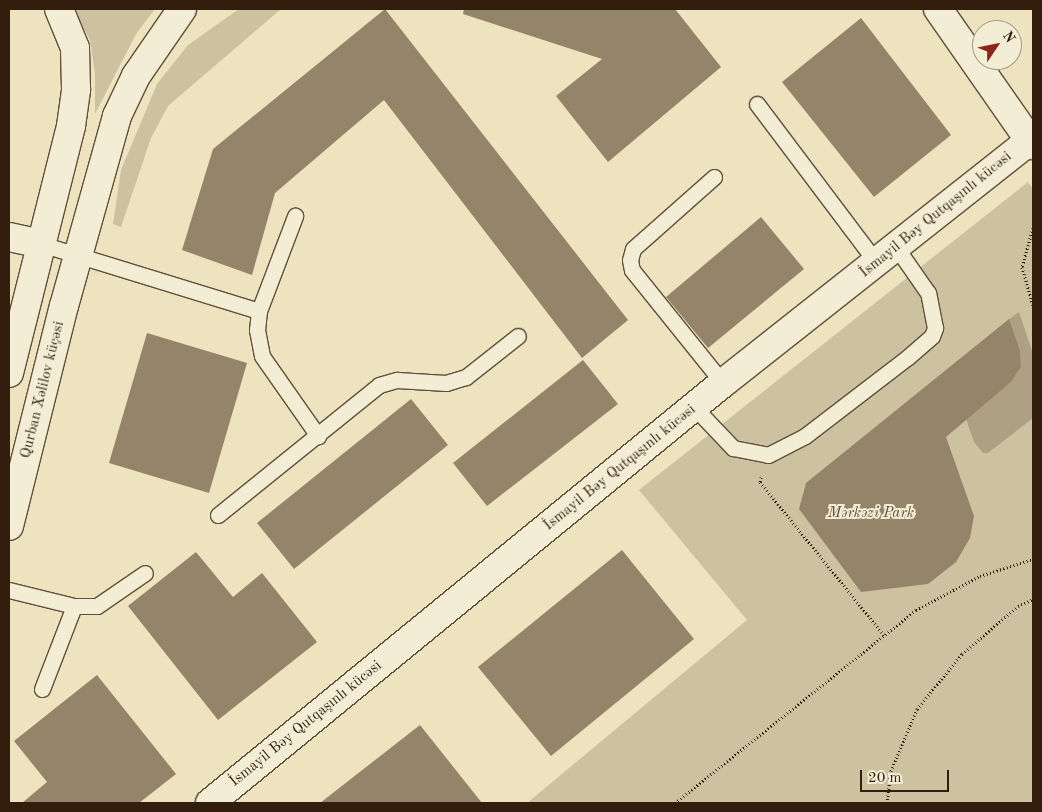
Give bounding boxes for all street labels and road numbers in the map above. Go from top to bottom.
street label: İsmayil Bəy Qutqaşınlı kücəsi [856,148,1016,282]
street label: Qurban Xəlilov küçəsi [17,320,69,460]
street label: İsmayil Bəy Qutqaşınlı kücəsi [540,401,700,535]
street label: İsmayil Bəy Qutqaşınlı kücəsi [226,657,386,791]

